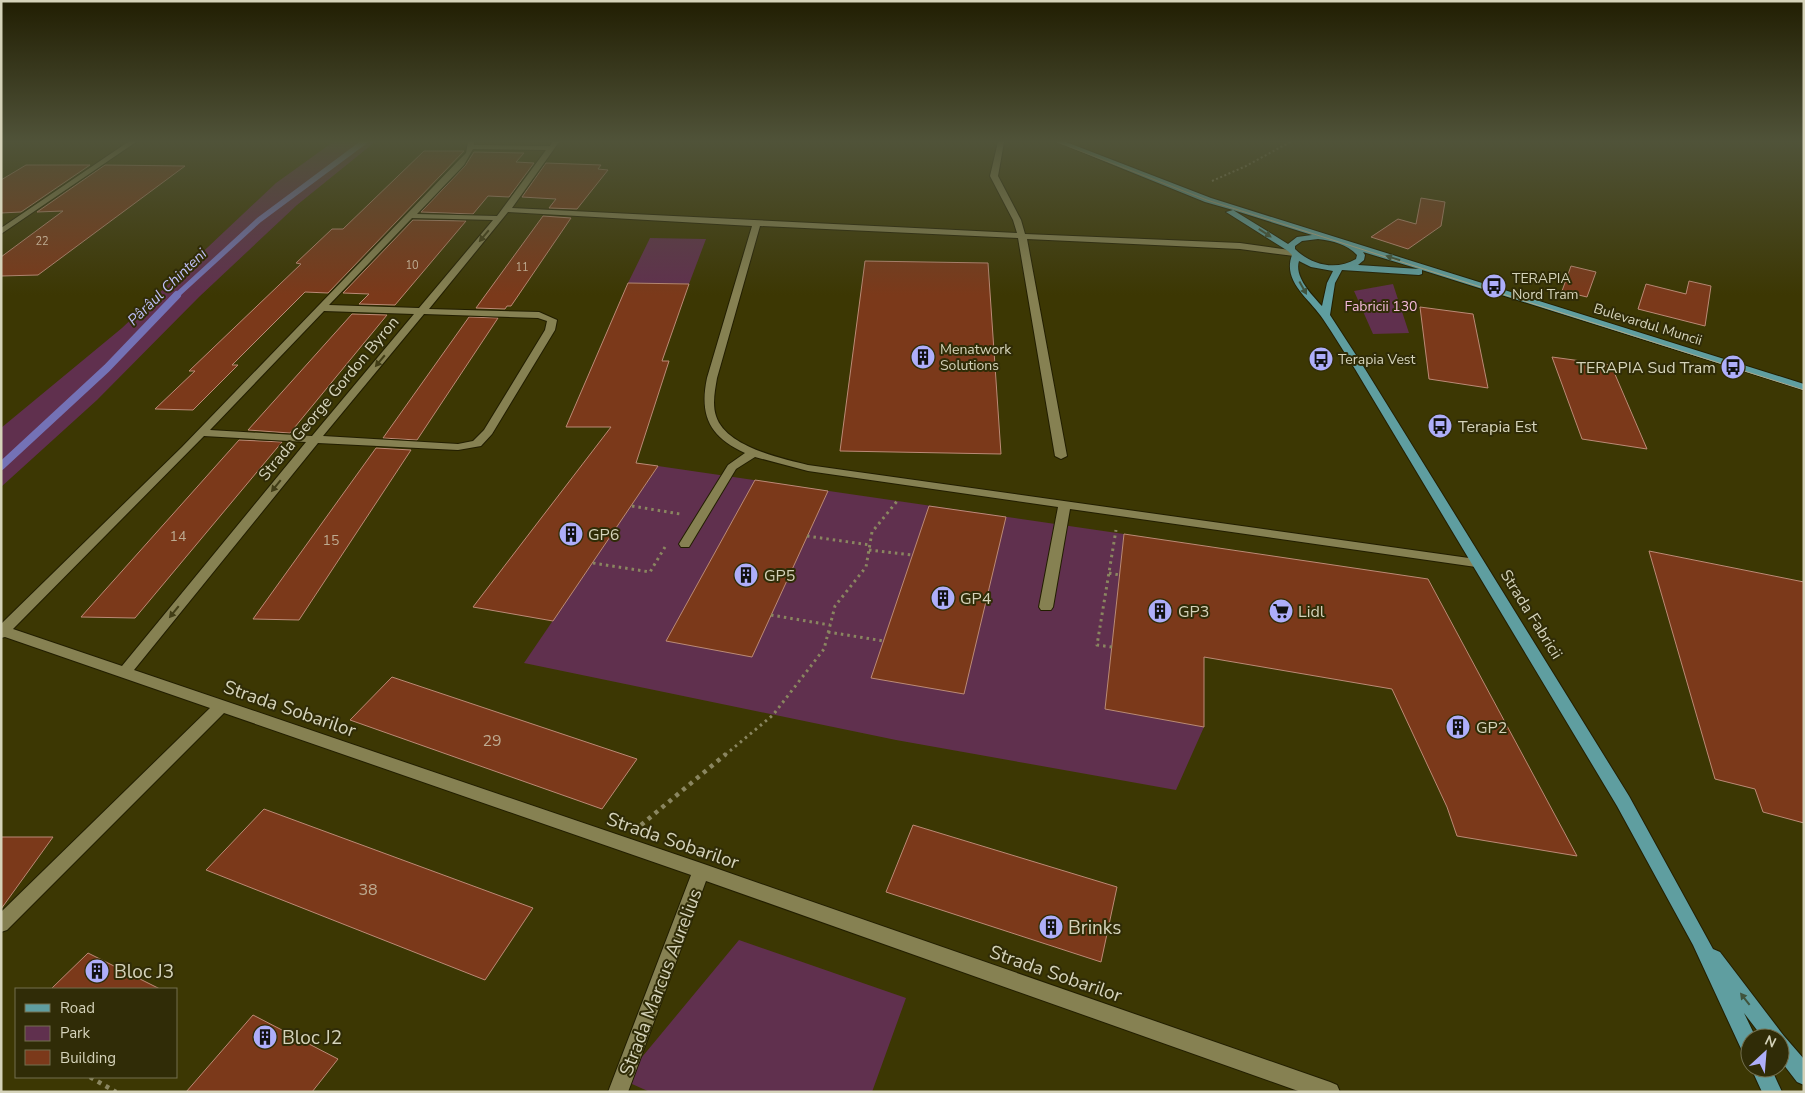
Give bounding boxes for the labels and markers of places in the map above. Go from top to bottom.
place label: TERAPIA Nord Tram [1512,269,1579,304]
bus stop icon: TERAPIA Nord Tram [1481,273,1507,299]
place label: Menatwork Solutions [940,340,1012,375]
building icon: Menatwork Solutions [910,344,936,370]
bus stop icon: Terapia Vest [1308,346,1334,372]
place label: Terapia Vest [1338,350,1416,369]
bus stop icon: TERAPIA Sud Tram [1720,354,1746,380]
place label: TERAPIA Sud Tram [1576,357,1716,379]
bus stop icon: Terapia Est [1427,413,1453,439]
place label: Terapia Est [1458,416,1538,438]
building icon: GP6 [558,521,584,547]
place label: GP6 [588,524,619,546]
building icon: GP5 [733,562,759,588]
place label: GP5 [764,565,795,587]
building icon: GP4 [930,585,956,611]
place label: GP4 [960,588,992,610]
building icon: GP3 [1147,598,1173,624]
supermarket icon: Lidl [1268,598,1294,624]
place label: GP3 [1178,601,1209,623]
place label: Lidl [1298,601,1325,623]
building icon: GP2 [1445,714,1471,740]
place label: GP2 [1476,717,1507,739]
building icon: Brinks [1038,914,1064,940]
place label: Brinks [1068,915,1121,941]
building icon: Bloc J3 [84,958,110,984]
place label: Bloc J3 [114,959,174,985]
building icon: Bloc J2 [252,1024,278,1050]
place label: Bloc J2 [282,1025,342,1051]

